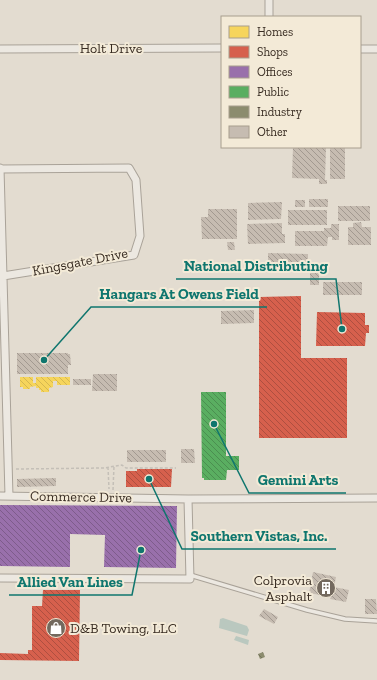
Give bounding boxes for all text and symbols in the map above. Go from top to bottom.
legend [221,16,361,148]
text: Homes [257,25,293,39]
street label: Holt Drive [80,40,143,57]
text: Shops [257,45,288,59]
text: Offices [257,65,293,79]
text: Public [257,85,290,99]
text: Industry [257,105,303,119]
text: Other [257,125,288,139]
street label: Kingsgate Drive [31,244,130,280]
callout: National Distributing [176,252,336,279]
text: National Distributing [184,257,329,275]
callout: Hangars At Owens Field [91,280,267,307]
text: Hangars At Owens Field [99,285,259,303]
callout: Gemini Arts [249,466,346,493]
text: Gemini Arts [258,471,338,489]
street label: Commerce Drive [30,488,133,506]
callout: Southern Vistas, Inc. [182,522,336,549]
text: Southern Vistas, Inc. [190,527,328,545]
callout: Allied Van Lines [9,568,132,595]
place label: Colprovia Asphalt [254,572,313,605]
text: Allied Van Lines [17,573,123,591]
building icon: Colprovia Asphalt [315,577,337,599]
shop icon: D&B Towing, LLC [45,617,67,639]
place label: D&B Towing, LLC [70,620,177,637]

